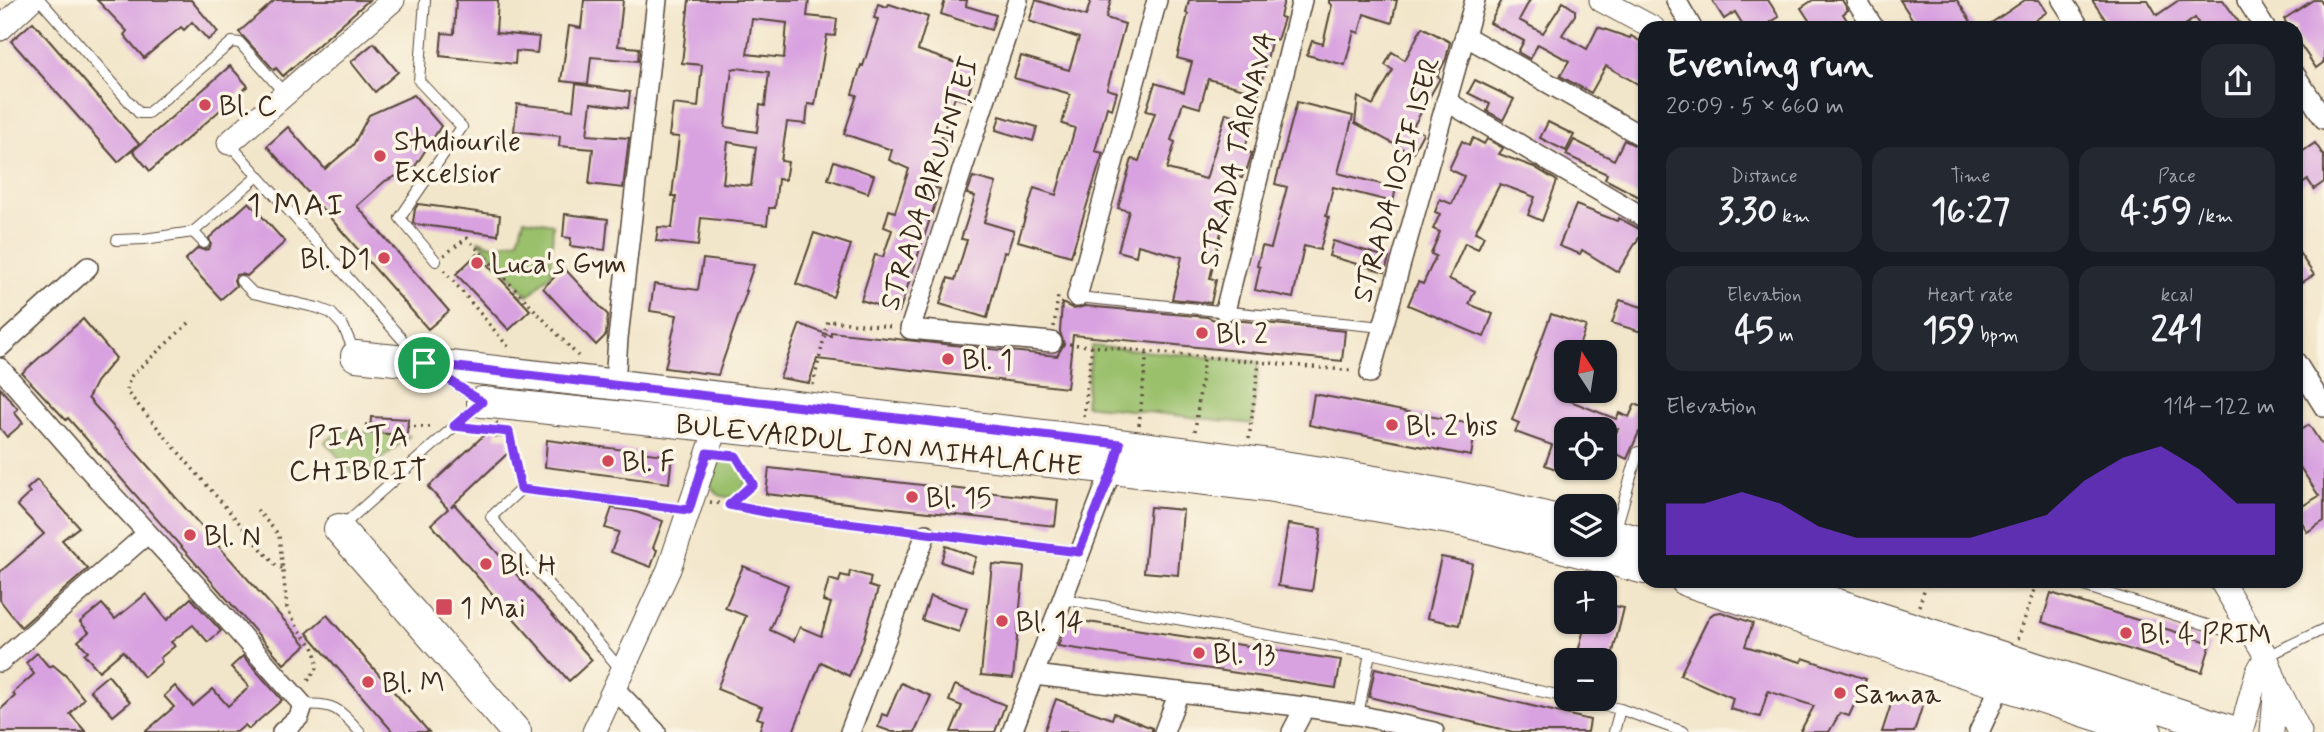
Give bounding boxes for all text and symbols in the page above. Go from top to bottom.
street label: STRADA TÂRNAVA [1191,28,1286,271]
text: Evening run [1666,41,1873,90]
button: share [2201,44,2275,118]
street label: STRADA BIRUINȚEI [872,52,989,315]
street label: STRADA IOSIF ISER [1345,53,1450,307]
place label: Bl. C [219,89,277,126]
text: 20:09 · 5 × 660 m [1666,92,1844,122]
marker: Bl. C [197,97,213,113]
place label: Studiourile Excelsior [394,124,521,193]
marker: Studiourile Excelsior [372,148,388,164]
text: Distance [1731,164,1798,189]
text: Time [1951,164,1990,189]
text: Pace [2158,164,2196,189]
district label: 1 MAI [247,185,345,227]
text: 3.30 [1718,189,1777,235]
text: 16:27 [1931,189,2010,235]
text: 4:59 [2120,189,2192,235]
text: km [1777,204,1810,229]
text: /km [2192,204,2233,229]
place label: Bl. D1 [300,242,370,279]
place label: Luca's Gym [491,247,626,284]
marker: Bl. D1 [376,250,392,266]
marker: Luca's Gym [469,255,485,271]
text: Elevation [1727,283,1802,308]
text: Heart rate [1928,283,2013,308]
text: kcal [2161,283,2193,308]
text: 45 [1735,308,1774,354]
text: 159 [1922,308,1975,354]
text: 241 [2151,308,2203,354]
place label: Bl. 2 [1216,317,1268,354]
text: m [1774,323,1794,348]
text: bpm [1975,323,2019,348]
marker: Bl. 2 [1194,325,1210,341]
pin [394,333,454,393]
north arrow [1554,340,1617,402]
map controls [1554,340,1617,711]
place label: Bl. 1 [962,343,1012,380]
icon: arrive [405,344,443,382]
marker: Bl. 1 [940,351,956,367]
text: Elevation [1666,392,1757,422]
text: 114–122 m [2163,392,2275,422]
street label: BULEVARDUL ION MIHALACHE [674,407,1084,486]
place label: Bl. 2 bis [1406,409,1498,446]
marker: Bl. 2 bis [1384,417,1400,433]
button: locate [1554,417,1617,480]
district label: PIAȚA CHIBRIT [289,418,429,491]
place label: Bl. F [622,445,675,482]
marker: Bl. F [600,453,616,469]
place label: Bl. 15 [926,481,991,518]
marker: Bl. 15 [904,489,920,505]
button: layers [1554,494,1617,557]
place label: Bl. N [204,519,261,556]
marker: Bl. N [182,527,198,543]
place label: Bl. H [500,548,556,585]
marker: Bl. H [478,556,494,572]
button: + [1554,571,1617,634]
place label: 1 Mai [460,591,526,628]
marker: 1 Mai [434,597,454,617]
place label: Bl. 14 [1016,605,1083,642]
marker: Bl. 14 [994,613,1010,629]
place label: Bl. 4 PRIM [2140,617,2272,654]
marker: Bl. 4 PRIM [2118,625,2134,641]
place label: Bl. 13 [1213,637,1275,674]
marker: Bl. 13 [1191,645,1207,661]
button: − [1554,648,1617,711]
place label: Bl. M [382,666,445,703]
marker: Bl. M [360,674,376,690]
place label: Samaa [1854,677,1941,714]
marker: Samaa [1832,685,1848,701]

